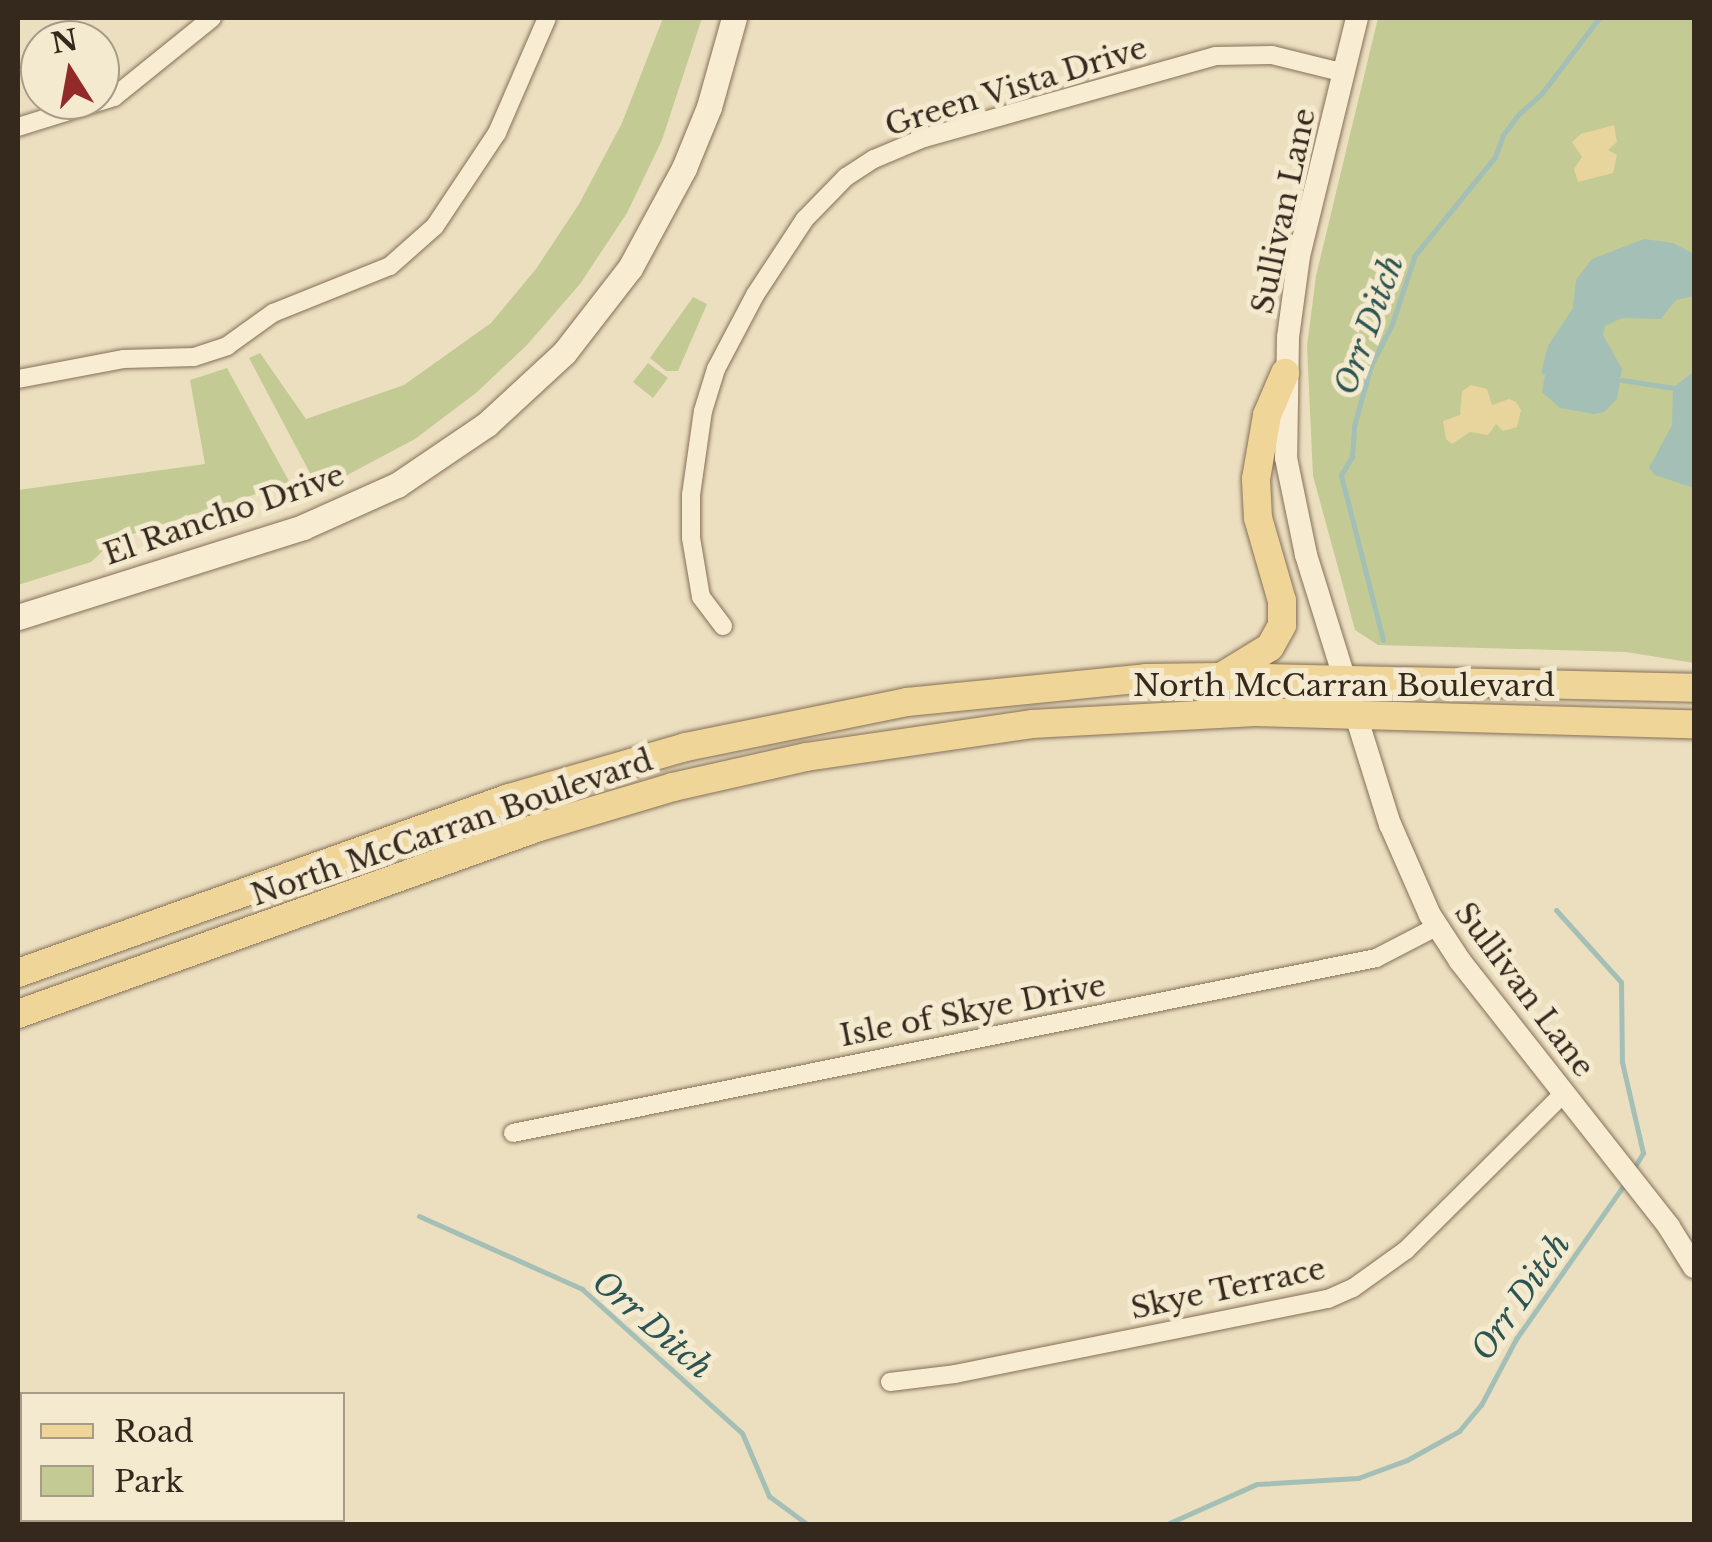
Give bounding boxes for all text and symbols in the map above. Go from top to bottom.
north arrow [20,20,120,120]
text: N [48,22,81,62]
street label: Green Vista Drive [880,30,1152,144]
street label: Sullivan Lane [1245,105,1323,317]
water label: Orr Ditch [1326,250,1412,400]
street label: El Rancho Drive [99,457,349,573]
street label: North McCarran Boulevard [1133,668,1555,704]
street label: North McCarran Boulevard [247,742,657,914]
street label: Sullivan Lane [1447,896,1601,1084]
street label: Isle of Skye Drive [837,968,1109,1054]
water label: Orr Ditch [1463,1226,1579,1368]
street label: Skye Terrace [1127,1251,1329,1327]
water label: Orr Ditch [584,1263,720,1387]
legend [20,1392,345,1522]
text: Road [114,1413,194,1450]
text: Park [114,1463,184,1500]

